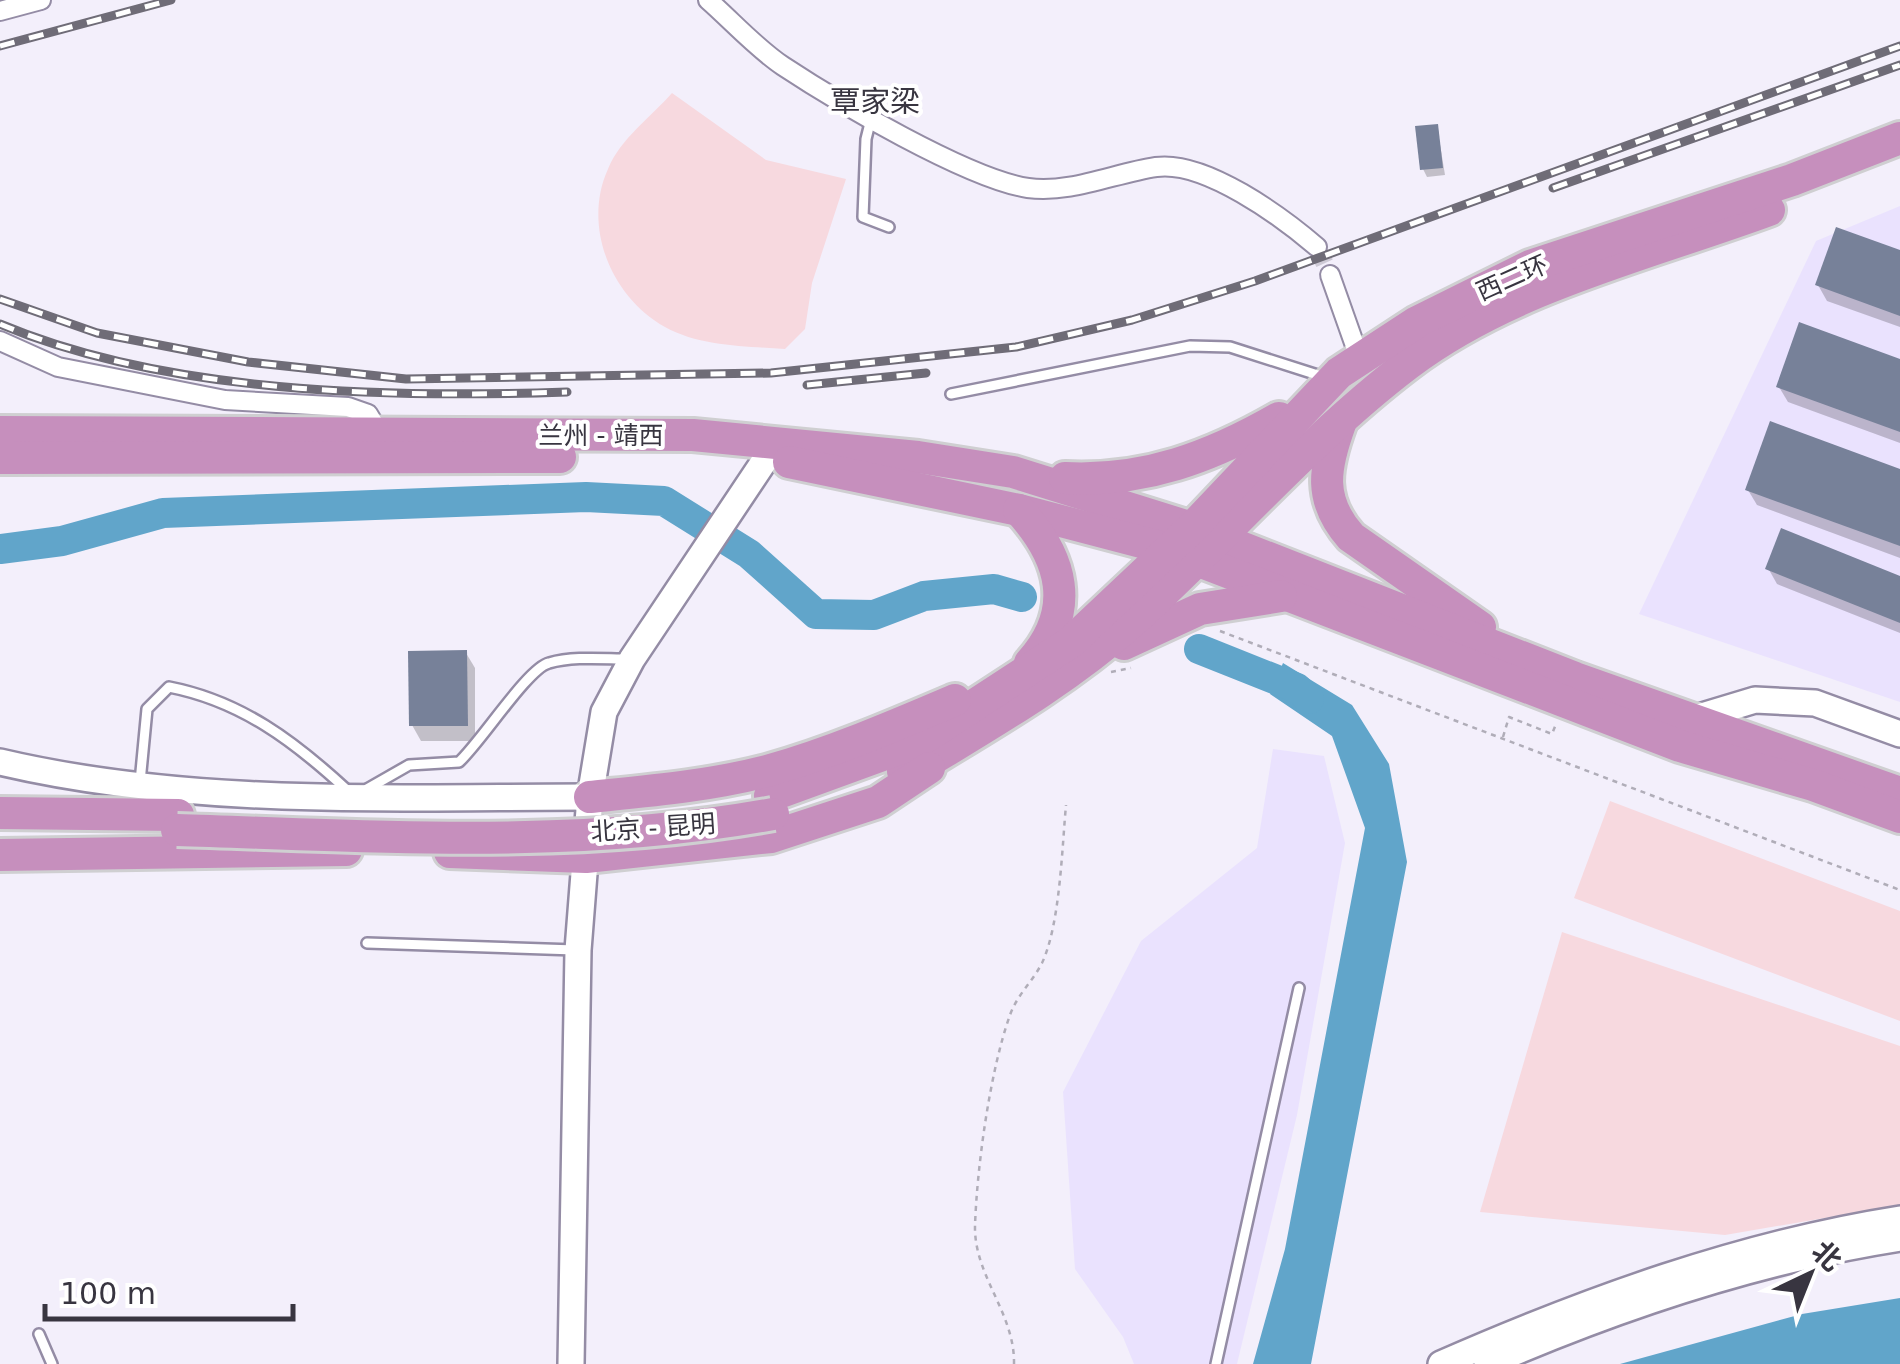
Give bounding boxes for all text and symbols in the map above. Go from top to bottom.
district label: 覃家梁 [830,84,920,119]
street label: 西二环 [1472,249,1552,307]
street label: 兰州 - 靖西 [539,421,663,450]
street label: 北京 - 昆明 [590,809,716,847]
north arrow [1760,1224,1860,1324]
text: 北 [1805,1234,1848,1278]
scale bar [45,1259,292,1321]
text: 100 m [60,1276,156,1311]

